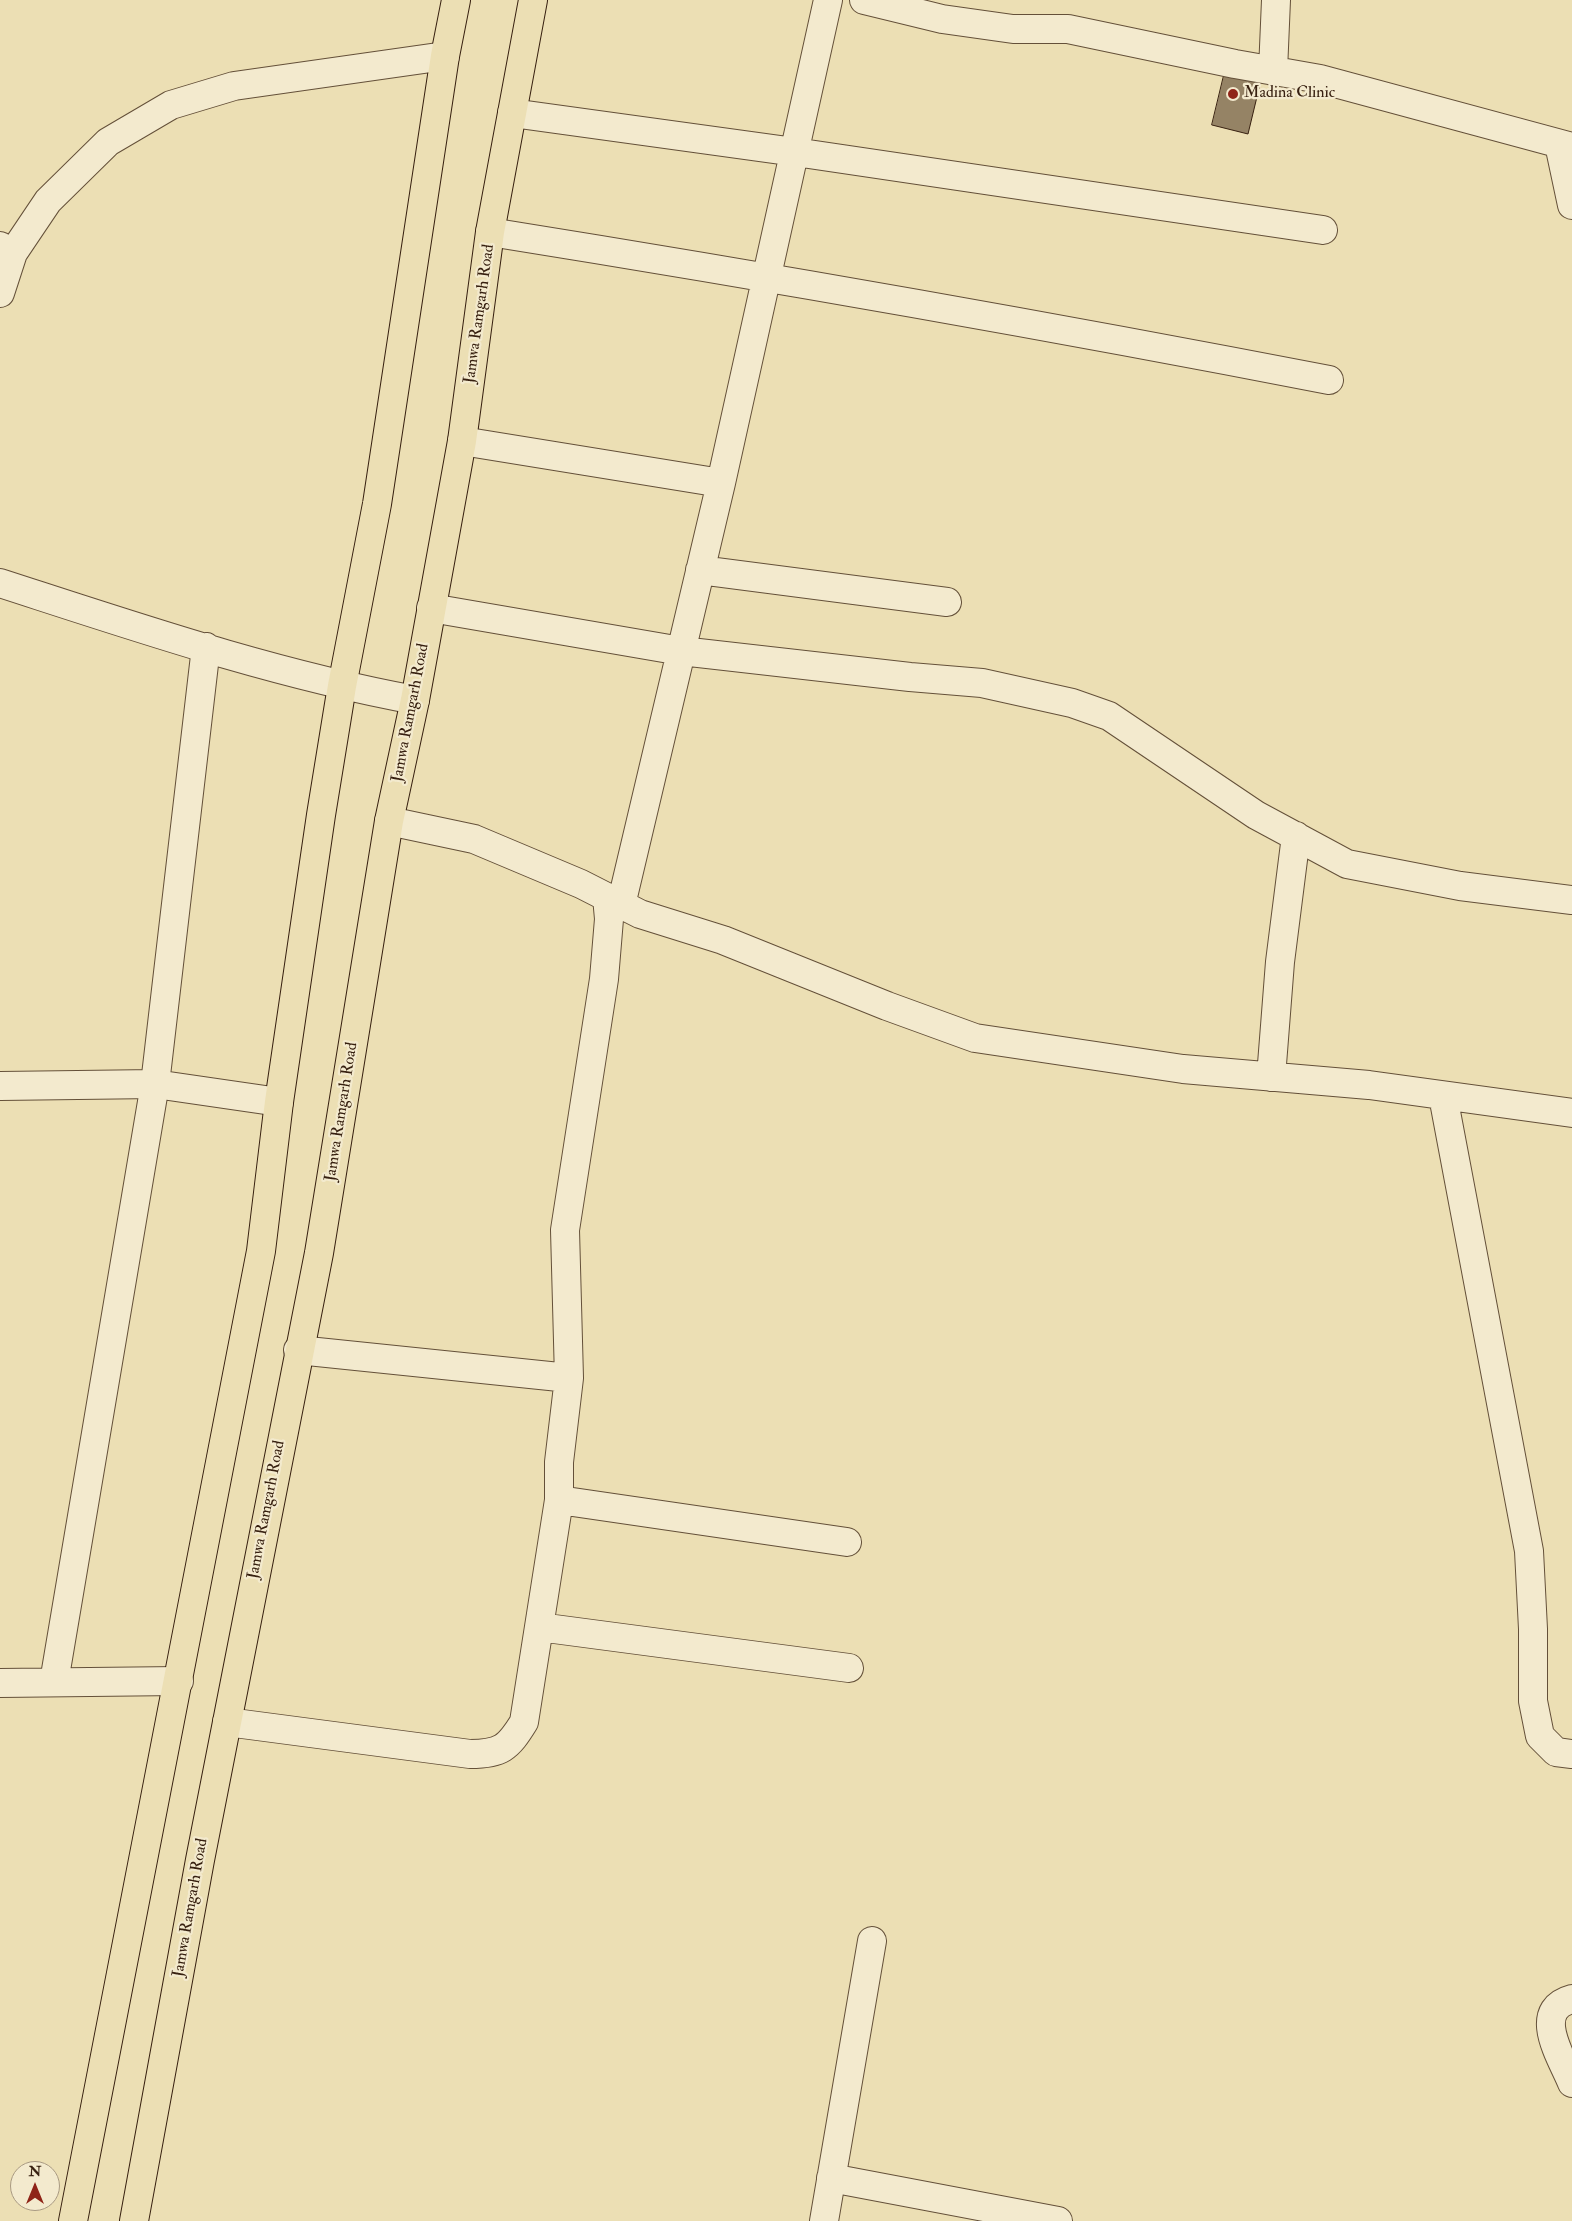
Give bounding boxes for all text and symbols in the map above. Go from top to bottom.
place label: Madina Clinic [1244,84,1335,104]
marker: Madina Clinic [1226,87,1240,101]
street label: Jamwa Ramgarh Road [461,243,499,385]
street label: Jamwa Ramgarh Road [388,642,434,784]
street label: Jamwa Ramgarh Road [322,1041,362,1183]
street label: Jamwa Ramgarh Road [244,1439,290,1581]
street label: Jamwa Ramgarh Road [169,1837,213,1979]
north arrow [10,2161,60,2211]
text: N [29,2163,41,2180]

